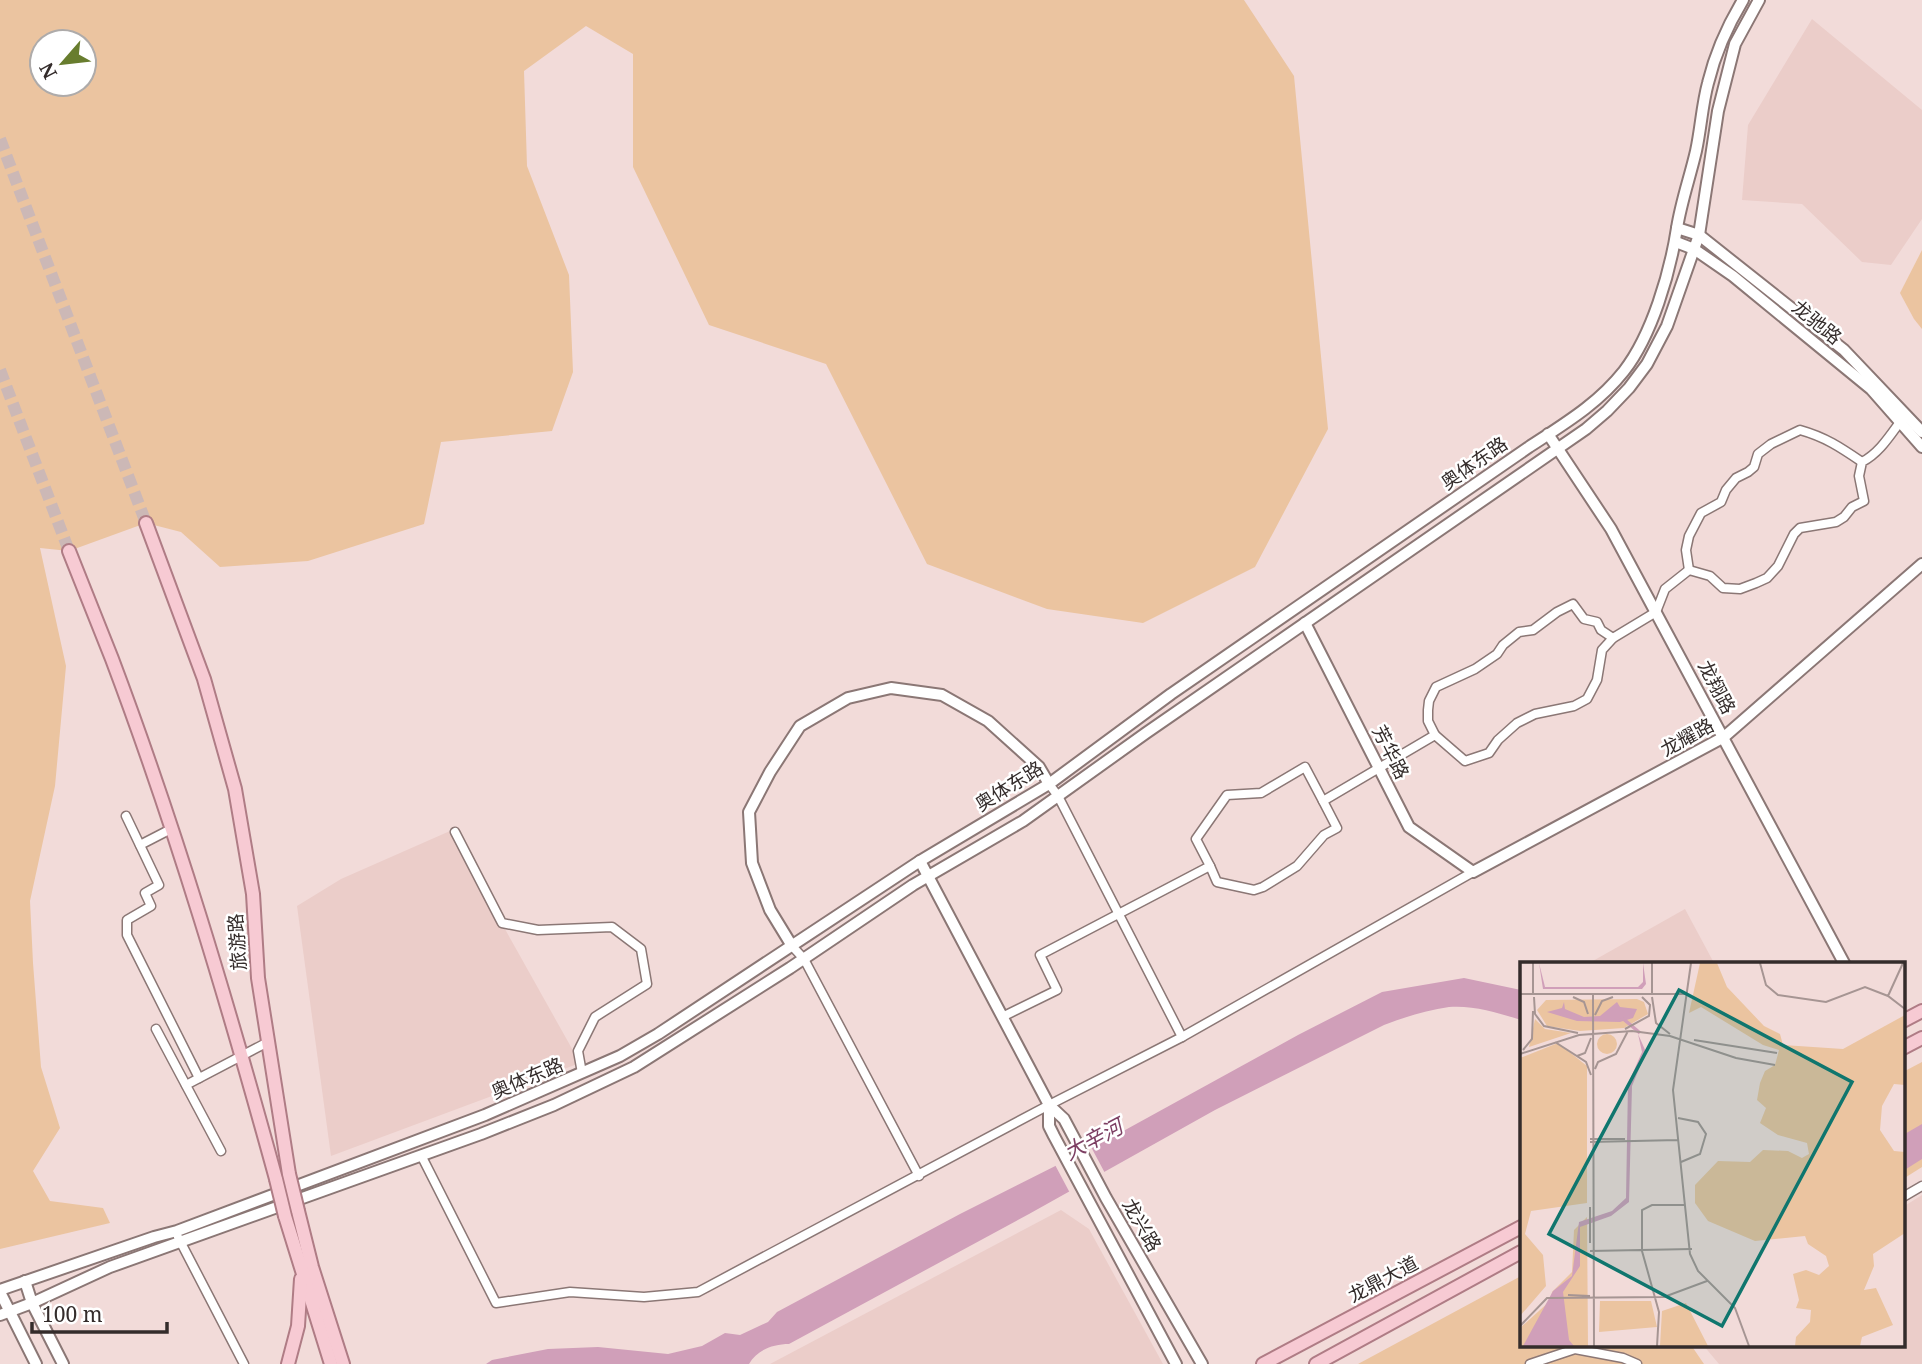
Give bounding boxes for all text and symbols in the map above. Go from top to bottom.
north arrow [28,28,98,98]
text: N [33,58,63,84]
street label: 龙驰路 [1787,294,1847,350]
street label: 奥体东路 [1435,431,1513,495]
street label: 龙翔路 [1692,656,1742,718]
street label: 龙耀路 [1656,712,1718,762]
street label: 芳华路 [1366,721,1416,783]
street label: 奥体东路 [970,755,1048,817]
street label: 旅游路 [222,913,252,971]
inset map [1520,962,1904,1346]
street label: 奥体东路 [487,1051,567,1105]
water label: 大辛河 [1059,1110,1131,1166]
street label: 龙兴路 [1116,1194,1168,1256]
street label: 龙鼎大道 [1343,1250,1423,1308]
scale bar [32,1290,166,1334]
text: 100 m [42,1300,103,1328]

